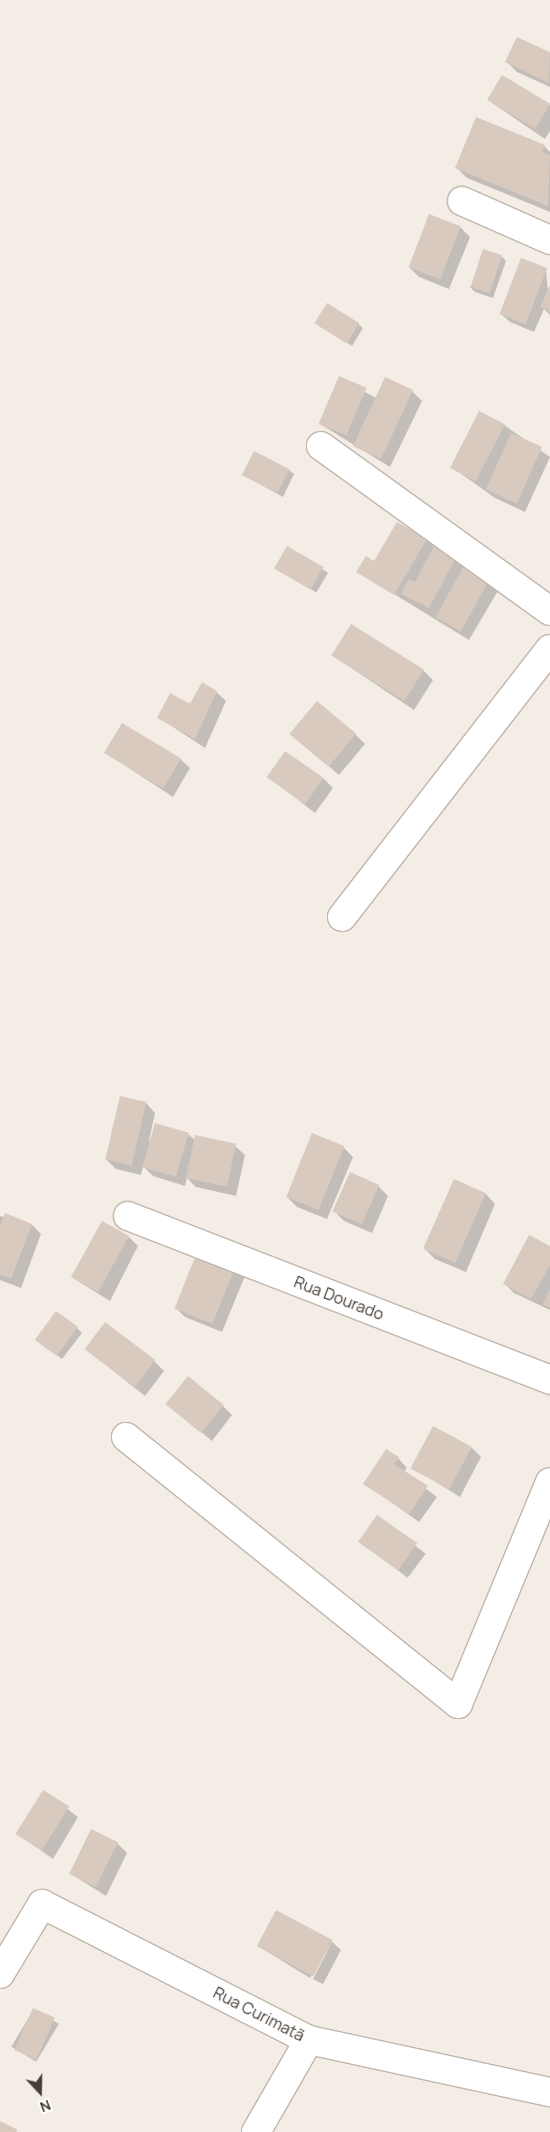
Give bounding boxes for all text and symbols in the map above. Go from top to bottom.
street label: Rua Dourado [291,1272,387,1324]
street label: Rua Curimatã [210,1983,308,2045]
north arrow [15,2067,65,2117]
text: N [37,2096,54,2117]

